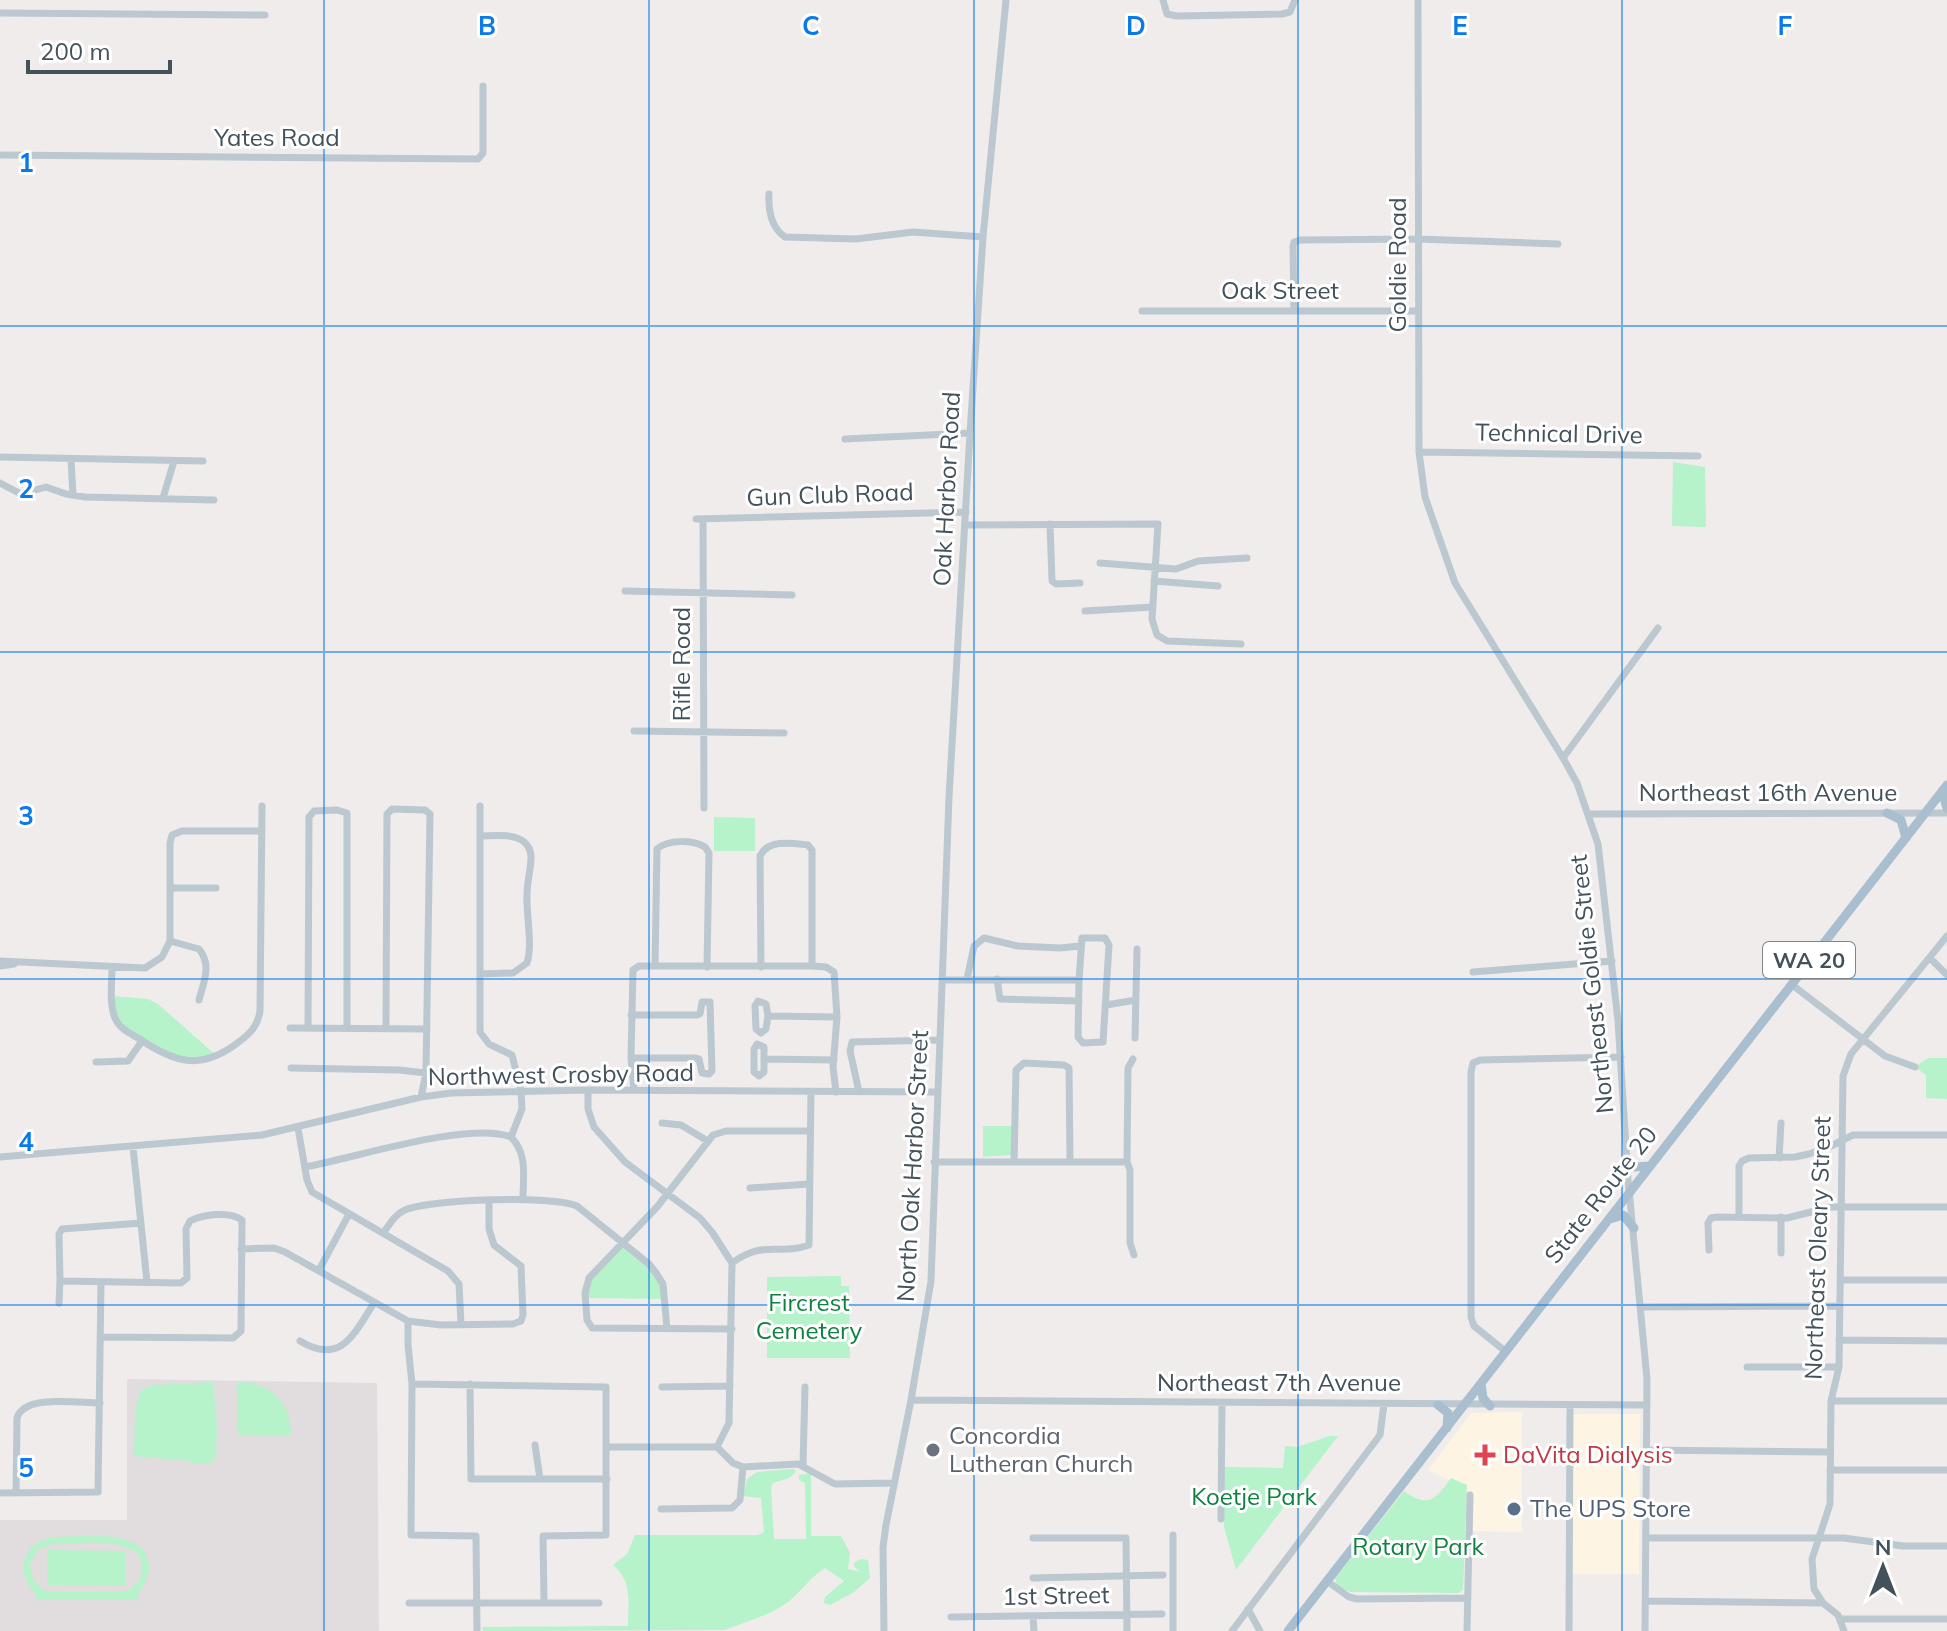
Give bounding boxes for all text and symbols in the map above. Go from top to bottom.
text: B [478,9,496,42]
text: C [802,9,820,42]
text: D [1126,9,1146,42]
text: E [1452,9,1468,42]
text: F [1778,9,1793,42]
scale bar [28,24,170,74]
text: 200 m [40,36,111,66]
street label: Yates Road [213,122,340,152]
text: 1 [18,146,34,179]
street label: Goldie Road [1382,197,1412,333]
street label: Oak Street [1221,275,1339,305]
street label: Oak Harbor Road [926,391,966,587]
street label: Technical Drive [1475,417,1643,449]
text: 2 [18,472,34,505]
street label: Gun Club Road [746,476,914,512]
street label: Rifle Road [666,607,696,721]
street label: Northeast 16th Avenue [1639,777,1897,807]
text: 3 [18,799,34,832]
street label: Northeast Goldie Street [1562,853,1620,1115]
road number: WA 20 [1763,942,1855,978]
street label: North Oak Harbor Street [890,1029,934,1303]
street label: Northwest Crosby Road [428,1057,694,1091]
street label: Northeast Oleary Street [1797,1116,1837,1380]
street label: State Route 20 [1537,1120,1663,1269]
text: 4 [18,1125,34,1158]
park label: Fircrest Cemetery [756,1287,862,1345]
street label: Northeast 7th Avenue [1157,1367,1401,1397]
place label: Concordia Lutheran Church [949,1420,1133,1478]
place label: DaVita Dialysis [1503,1439,1673,1469]
marker: Concordia Lutheran Church [924,1441,942,1459]
marker: DaVita Dialysis [1474,1444,1496,1466]
text: 5 [18,1451,34,1484]
park label: Koetje Park [1191,1481,1317,1511]
place label: The UPS Store [1530,1493,1691,1523]
marker: The UPS Store [1505,1500,1523,1518]
north arrow [1843,1527,1923,1607]
park label: Rotary Park [1352,1531,1484,1561]
text: N [1875,1533,1891,1561]
street label: 1st Street [1002,1579,1110,1611]

